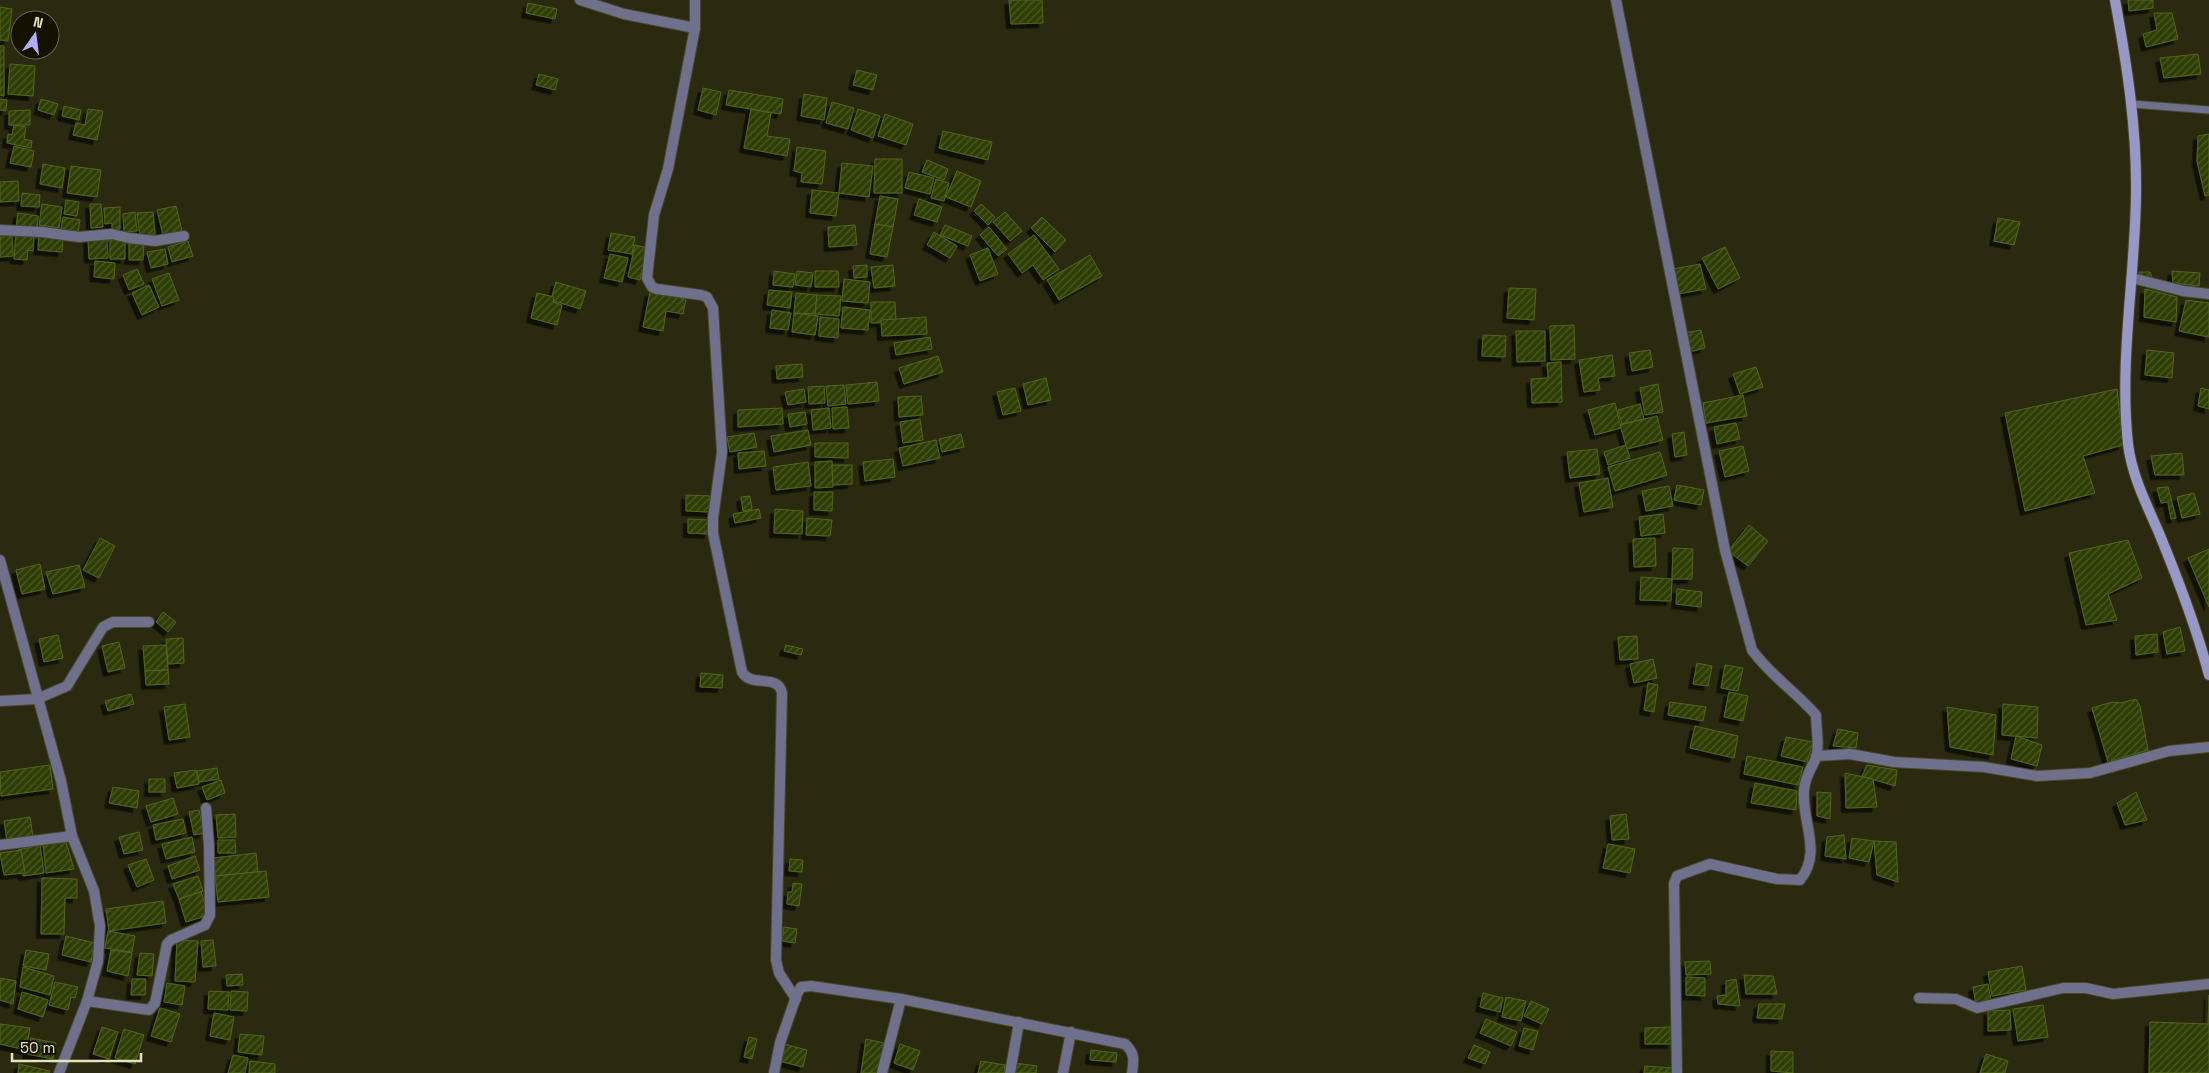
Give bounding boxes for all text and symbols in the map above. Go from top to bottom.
north arrow [10,10,60,60]
text: N [31,13,45,32]
scale bar [12,1030,141,1062]
text: 50 m [20,1038,55,1057]

